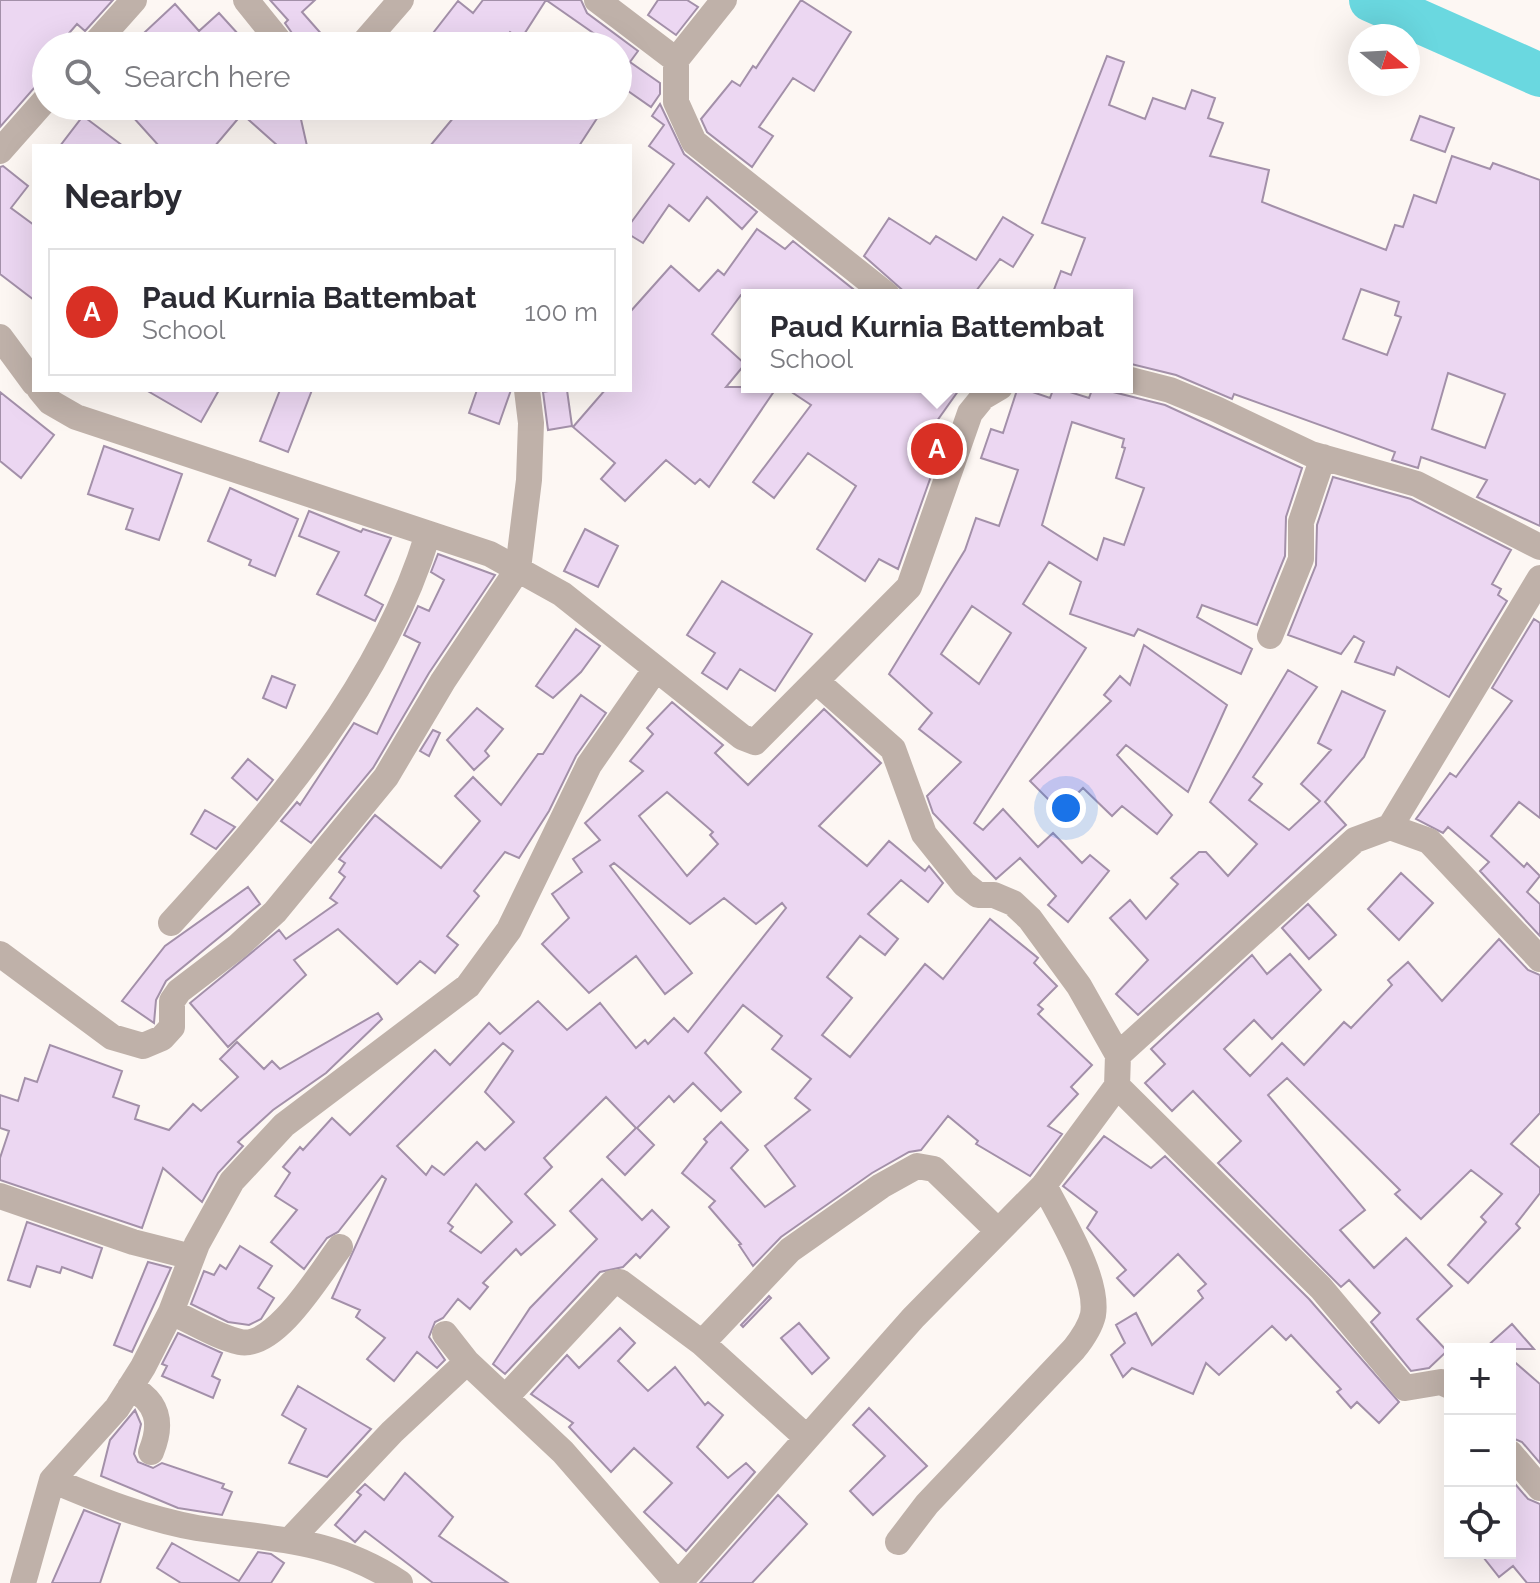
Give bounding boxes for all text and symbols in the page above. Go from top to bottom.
north arrow [1348,24,1420,96]
search box [32,32,632,120]
icon: search [60,54,104,98]
text: Search here [124,59,291,94]
text: Nearby [64,176,182,216]
text: Paud Kurnia Battembat [142,280,476,315]
popup [741,289,1133,393]
text: A [83,297,101,327]
text: 100 m [525,297,598,327]
text: Paud Kurnia Battembat [770,309,1104,344]
text: School [142,315,225,345]
text: School [770,344,853,374]
pin: A [911,419,963,479]
your location [1046,788,1086,828]
map controls [1444,1343,1516,1559]
button: + [1444,1343,1516,1415]
button: − [1444,1415,1516,1487]
button: locate [1444,1487,1516,1559]

